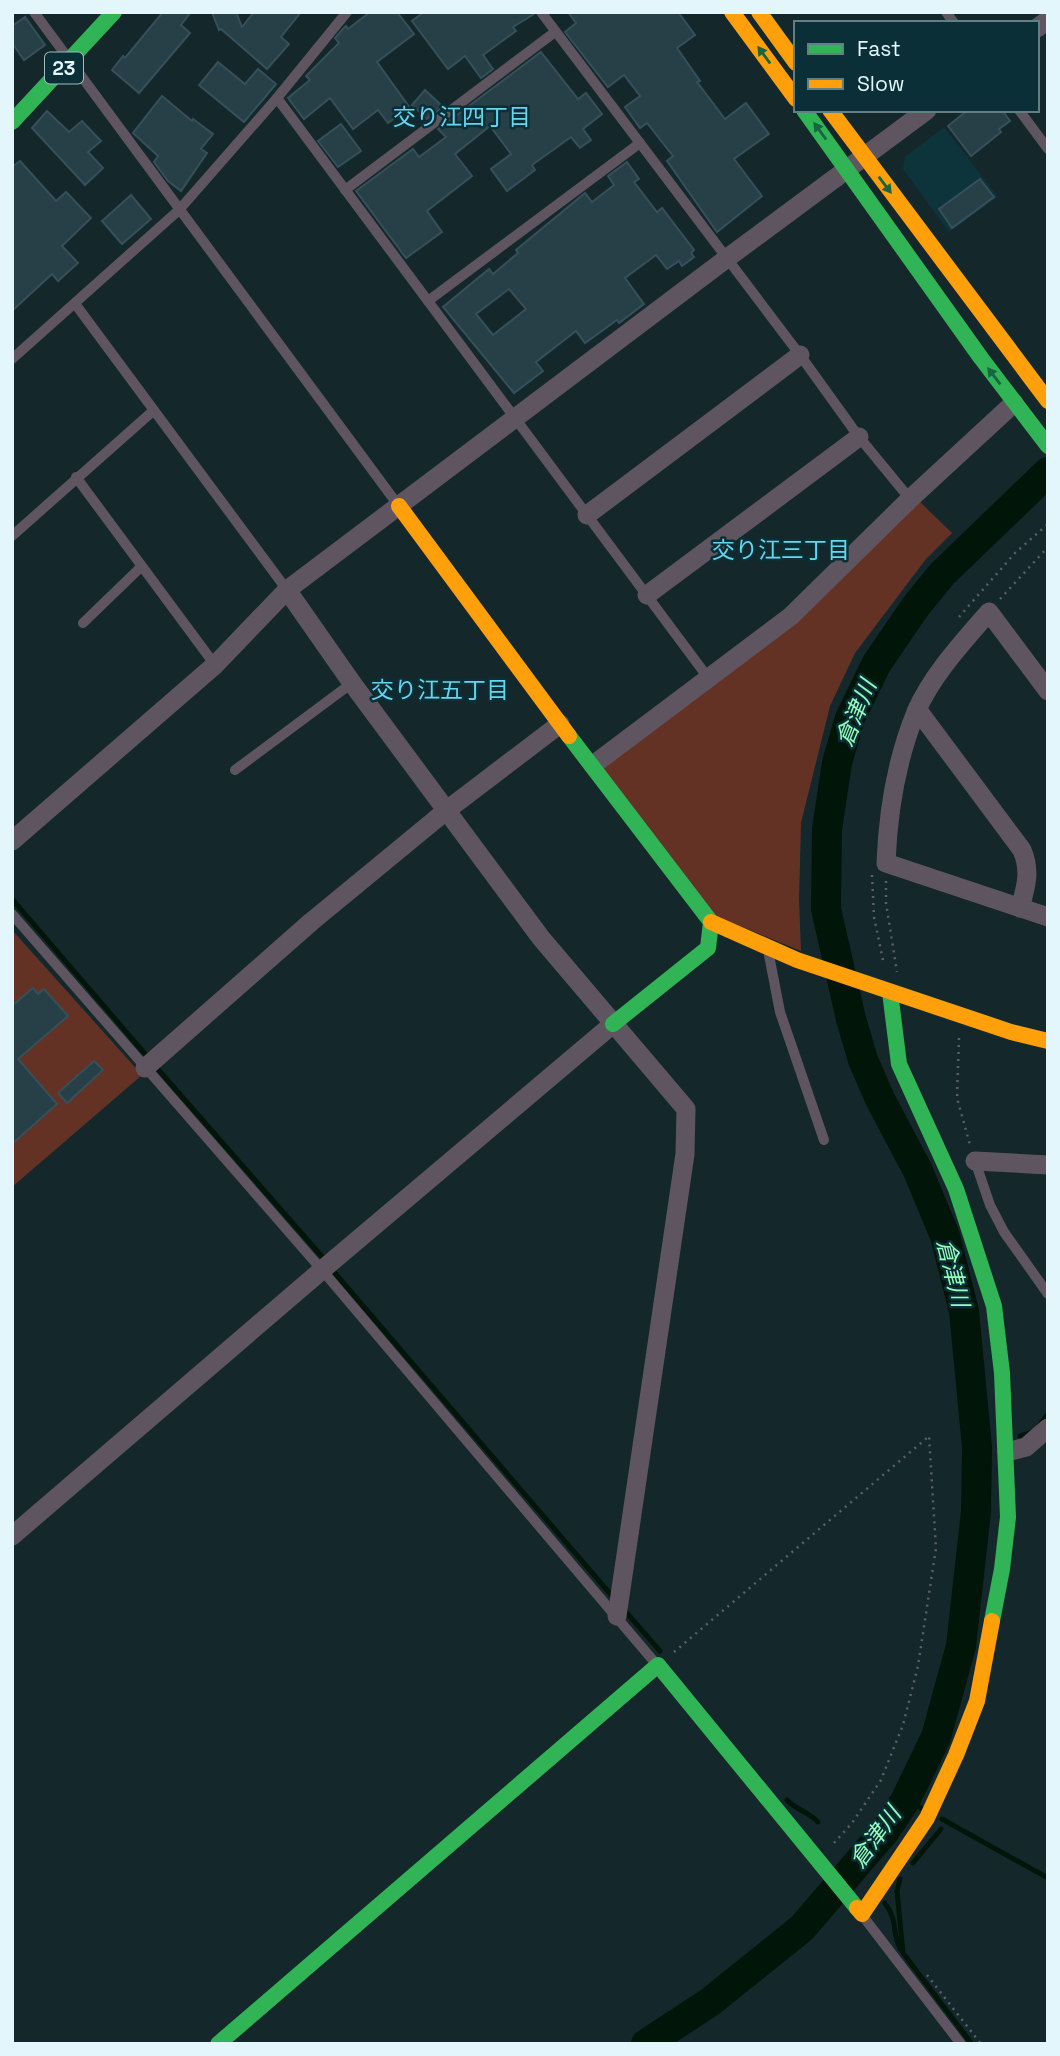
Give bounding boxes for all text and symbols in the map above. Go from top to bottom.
legend [794,21,1039,112]
text: Fast [857,35,901,62]
one-way arrow [756,47,771,65]
road number: 23 [45,52,83,83]
text: Slow [857,70,905,97]
district label: 交り江四丁目 [393,102,531,132]
one-way arrow [813,122,827,140]
one-way arrow [878,176,892,194]
one-way arrow [988,367,1002,385]
district label: 交り江三丁目 [712,535,850,565]
water label: 倉津川 [829,673,884,751]
district label: 交り江五丁目 [371,675,509,705]
water label: 倉津川 [930,1236,977,1313]
water label: 倉津川 [843,1798,909,1874]

